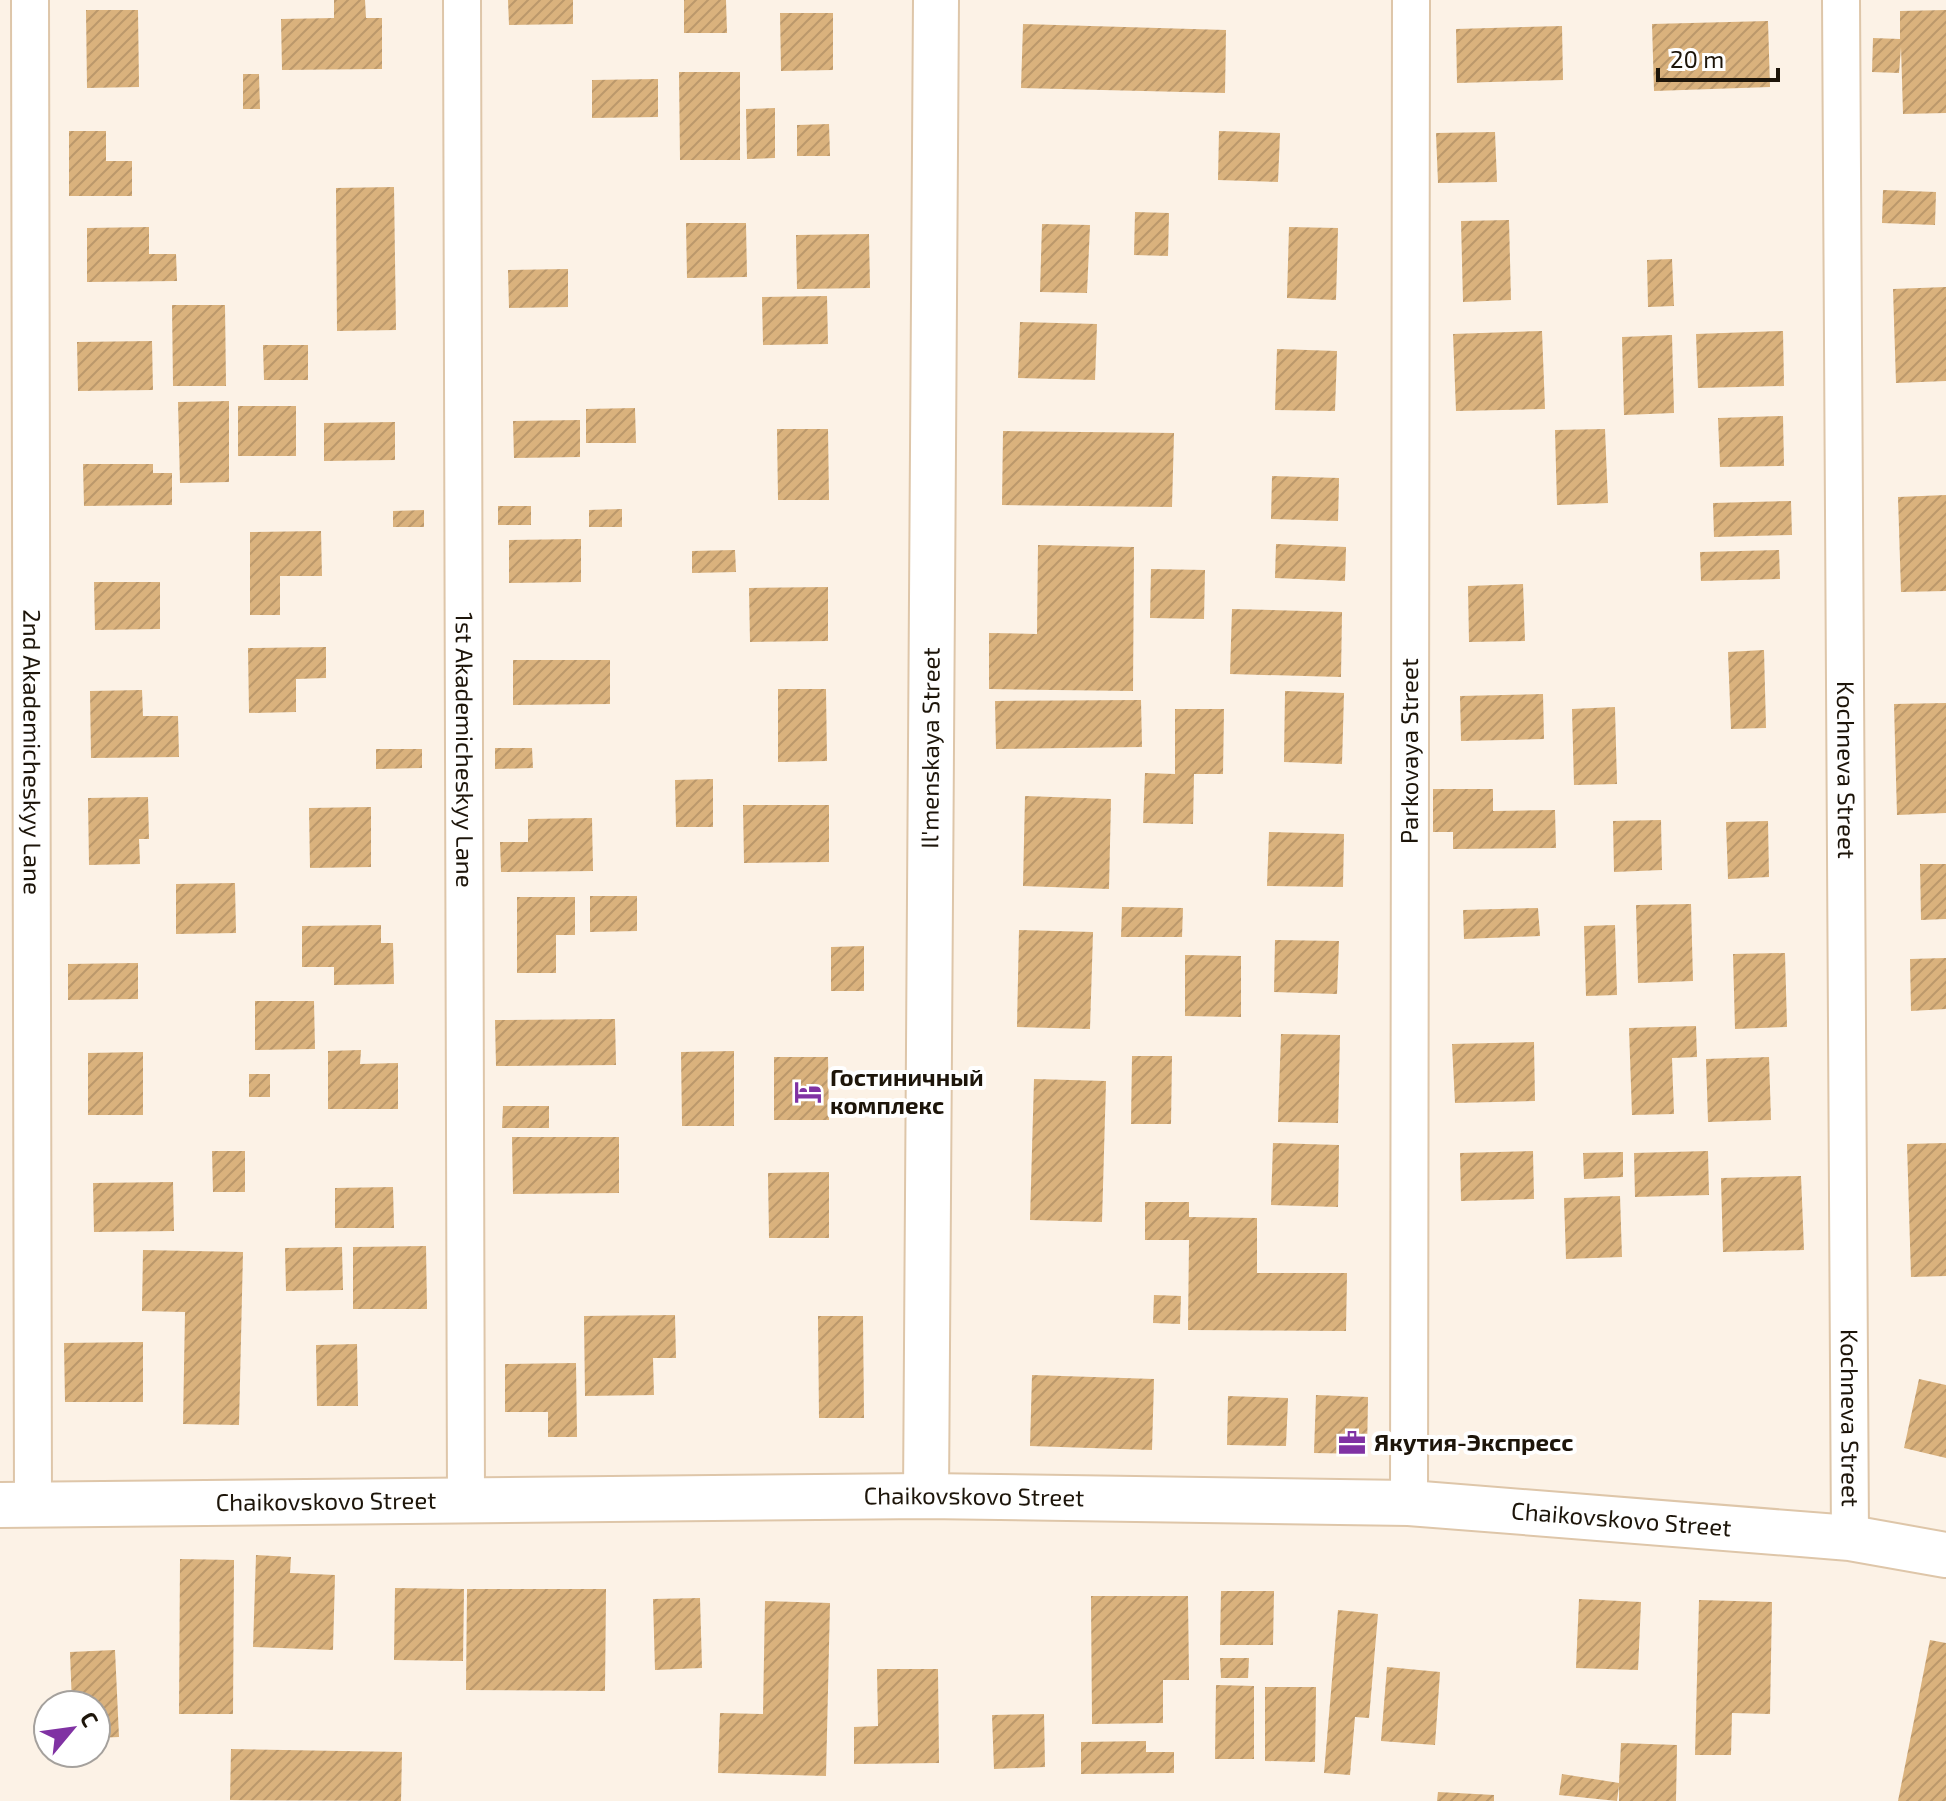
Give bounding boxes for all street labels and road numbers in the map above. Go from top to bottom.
street label: 2nd Akademicheskyy Lane [18,609,48,895]
street label: 1st Akademicheskyy Lane [451,612,480,888]
street label: Il'menskaya Street [914,647,945,849]
street label: Parkovaya Street [1394,658,1423,844]
street label: Kochneva Street [1832,681,1862,859]
street label: Kochneva Street [1836,1329,1866,1507]
street label: Chaikovskovo Street [863,1480,1085,1511]
street label: Chaikovskovo Street [215,1485,436,1516]
street label: Chaikovskovo Street [1510,1495,1733,1542]

